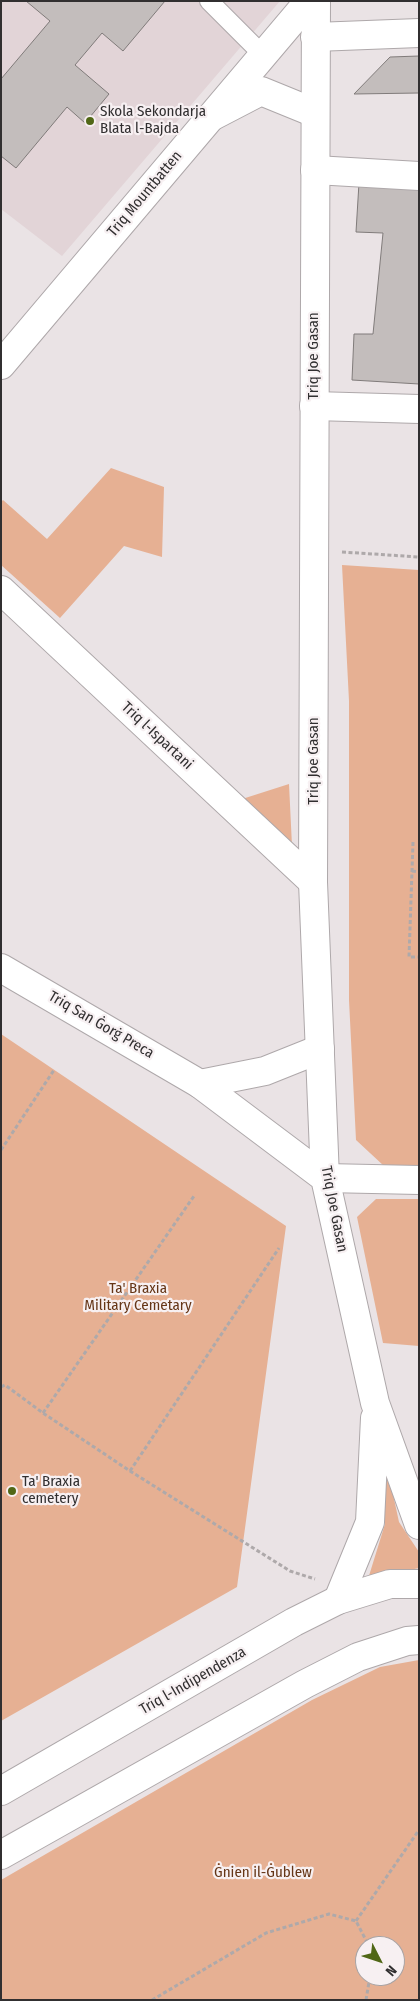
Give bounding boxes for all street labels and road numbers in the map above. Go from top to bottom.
street label: Triq Mountbatten [104,147,186,241]
street label: Triq Joe Gasan [305,312,323,400]
street label: Triq l-Ispartani [118,698,196,774]
street label: Triq Joe Gasan [305,717,323,805]
street label: Triq San Ġorġ Preca [45,988,157,1062]
street label: Triq Joe Gasan [317,1164,351,1254]
street label: Triq l-Indipendenza [137,1643,249,1719]

